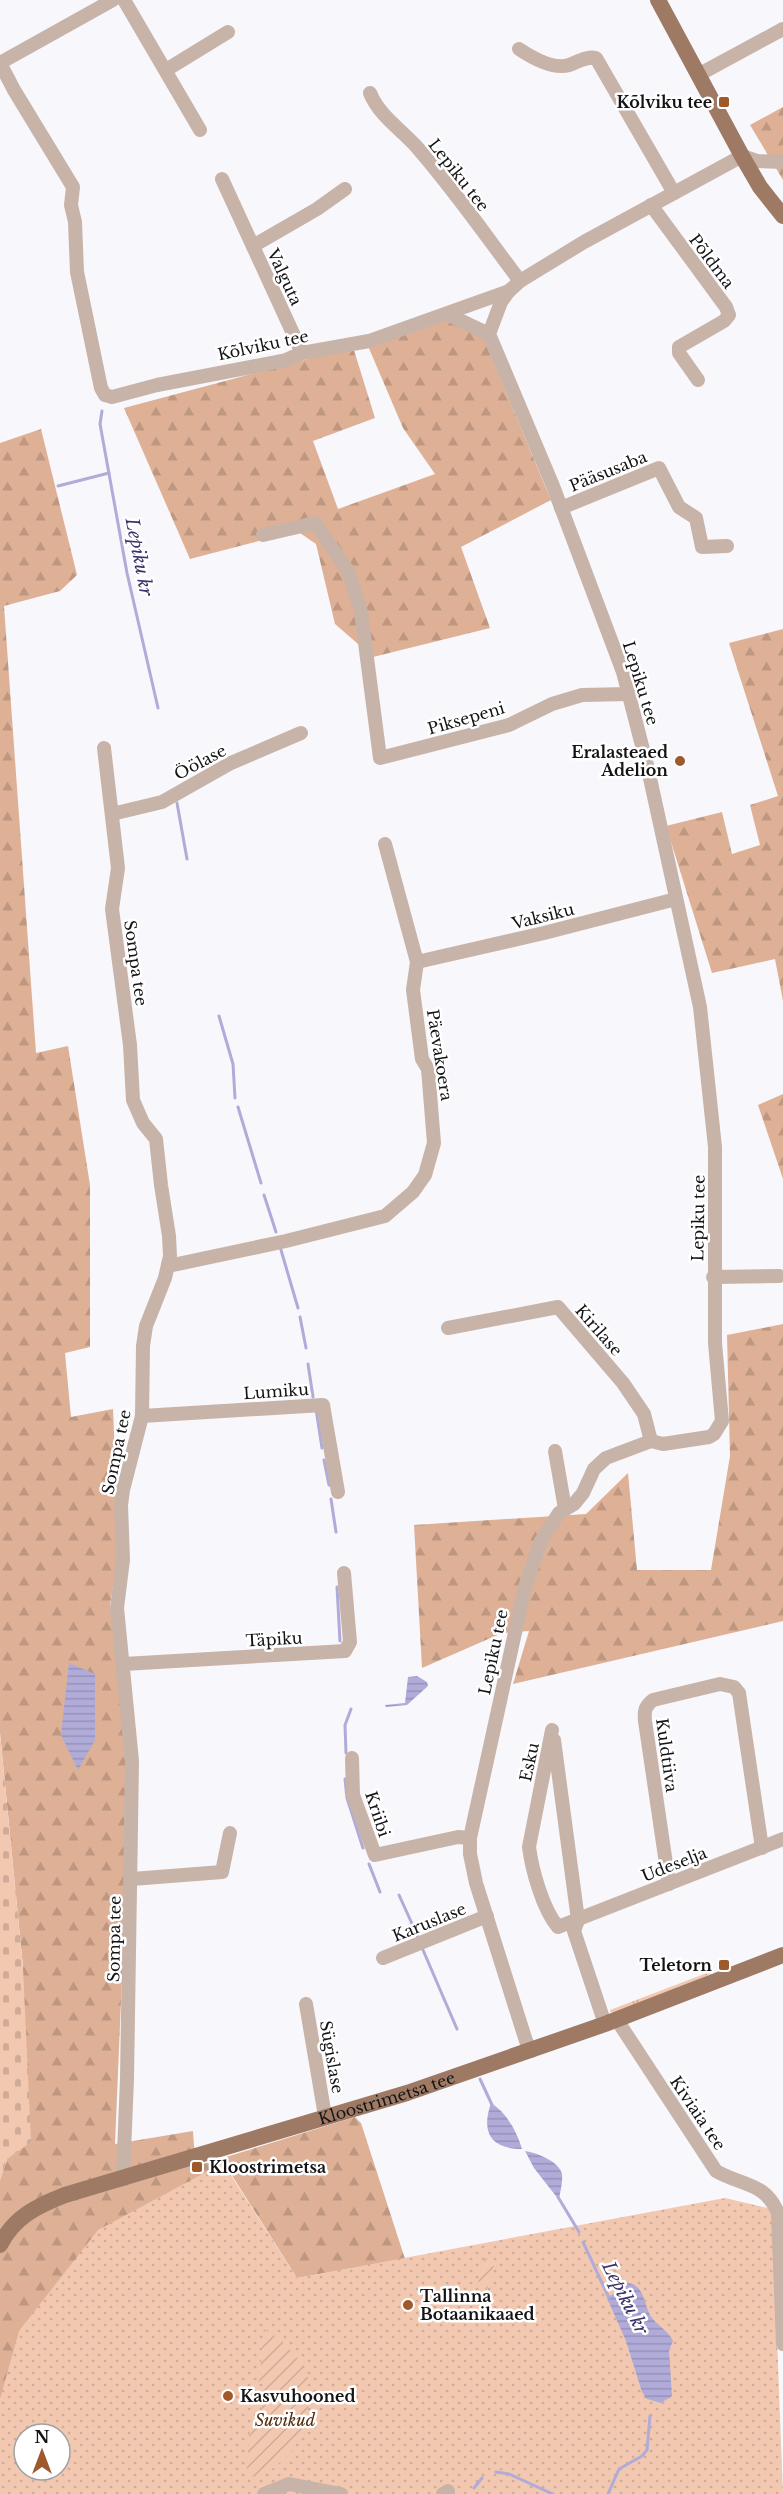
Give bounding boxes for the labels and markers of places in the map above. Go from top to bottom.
place label: Kõlviku tee [616,92,712,112]
marker: Kõlviku tee [717,95,731,109]
place label: Eralasteaed Adelion [571,742,668,780]
marker: Eralasteaed Adelion [673,754,687,768]
place label: Teletorn [639,1955,712,1975]
marker: Teletorn [717,1958,731,1972]
place label: Kloostrimetsa [209,2157,326,2177]
marker: Kloostrimetsa [190,2160,204,2174]
place label: Tallinna Botaanikaaed [420,2286,535,2324]
marker: Tallinna Botaanikaaed [401,2298,415,2312]
place label: Kasvuhooned [240,2386,356,2406]
marker: Kasvuhooned [221,2389,235,2403]

